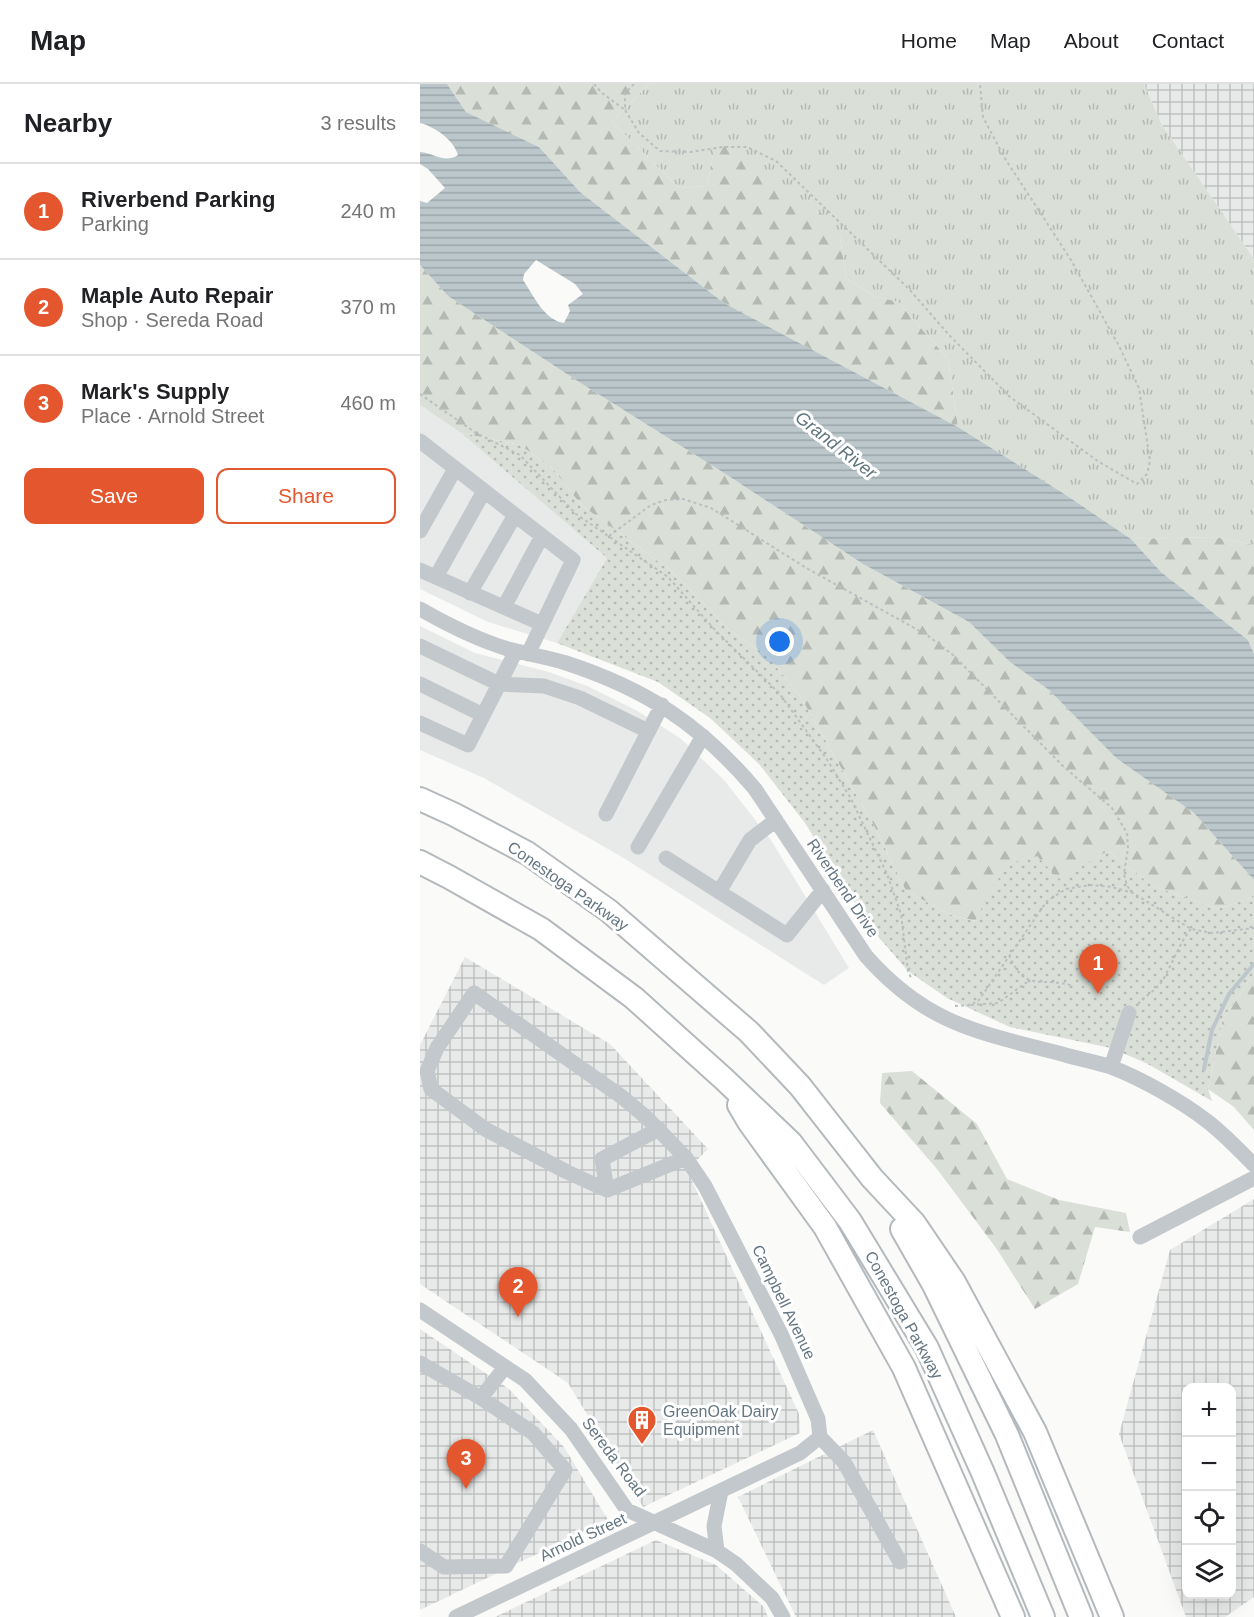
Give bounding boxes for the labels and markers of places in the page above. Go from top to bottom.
pin: 1 [1078,944,1118,994]
pin: 2 [498,1268,538,1317]
place label: GreenOak Dairy Equipment [663,1403,779,1438]
building icon: GreenOak Dairy Equipment [626,1404,658,1446]
pin: 3 [446,1440,486,1489]

